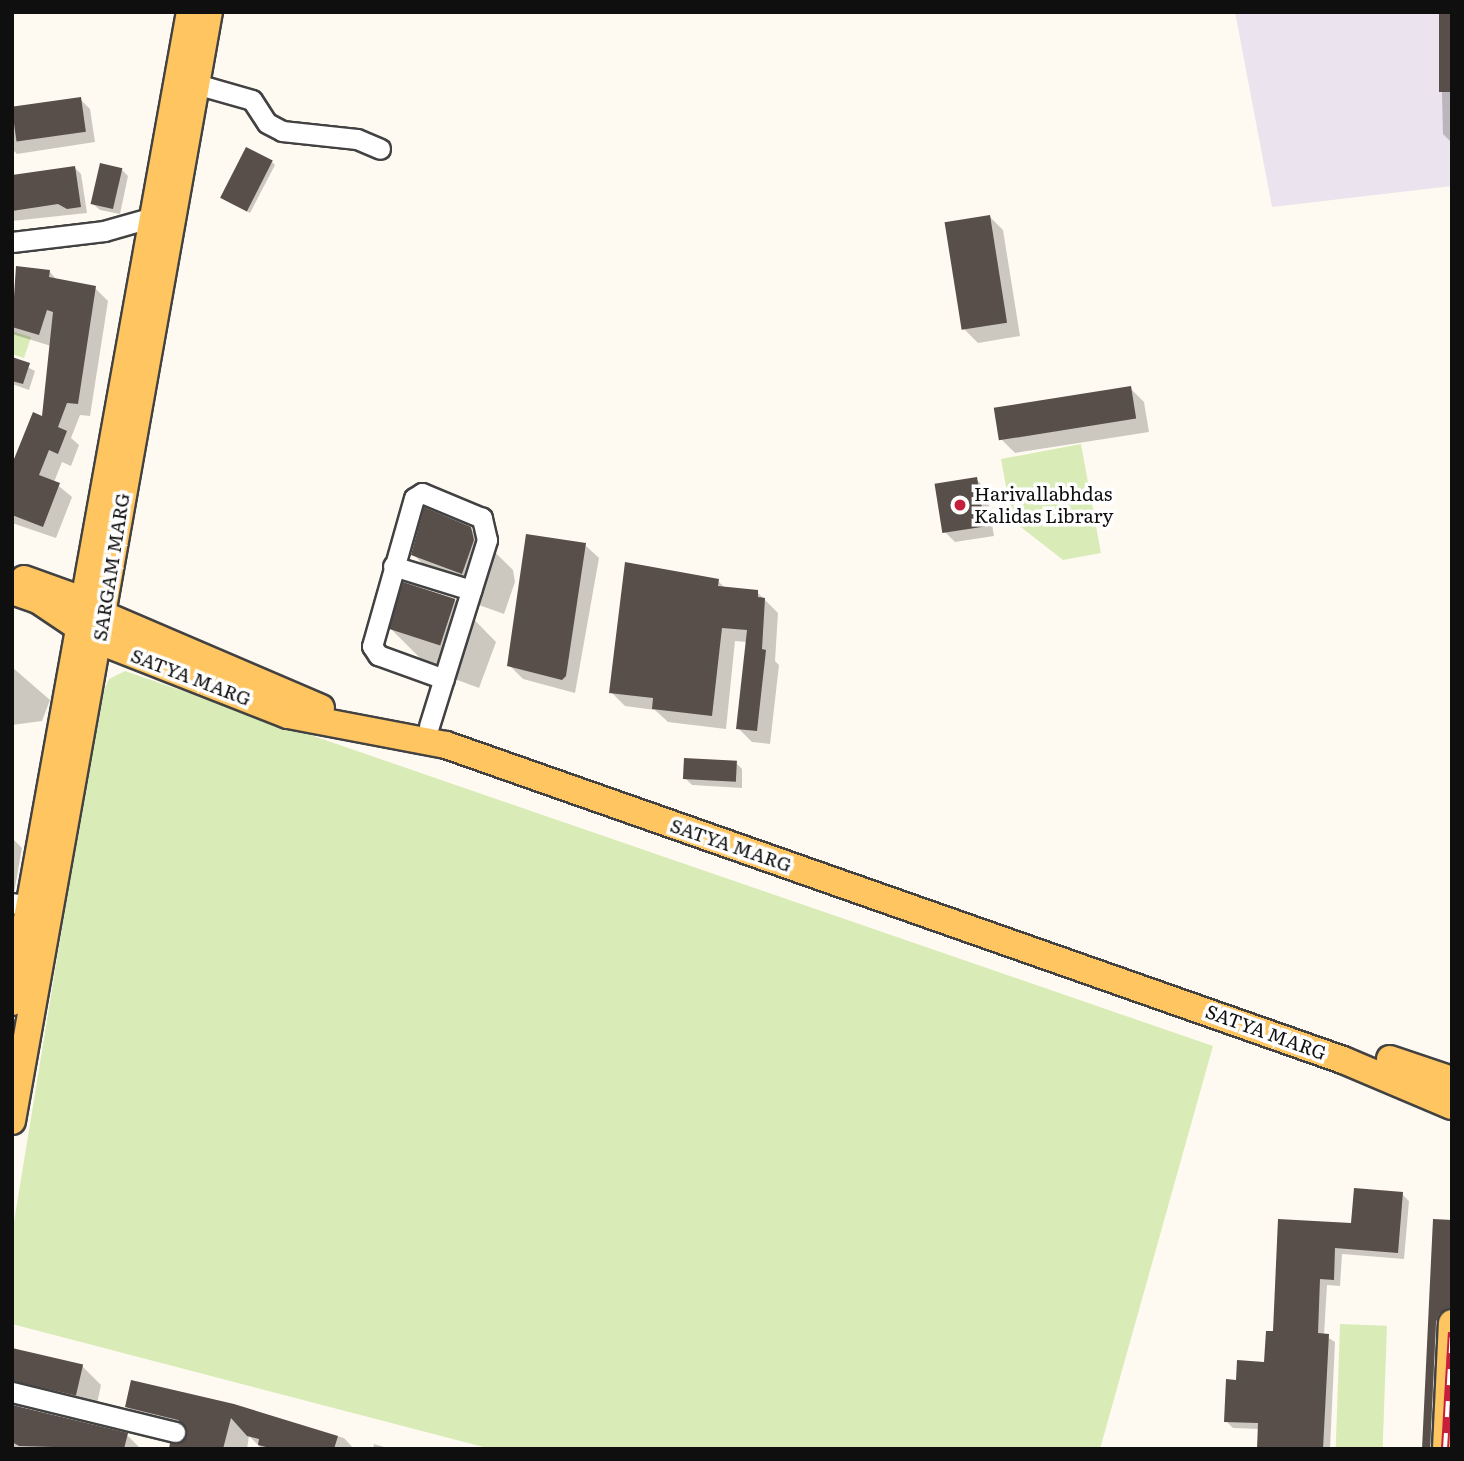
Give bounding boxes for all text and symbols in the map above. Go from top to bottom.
place label: Harivallabhdas Kalidas Library [974,483,1113,527]
street label: SARGAM MARG [88,491,134,643]
marker: Harivallabhdas Kalidas Library [952,497,968,513]
street label: SATYA MARG [128,644,254,710]
street label: SATYA MARG [667,814,795,876]
street label: SATYA MARG [1203,1000,1329,1064]

